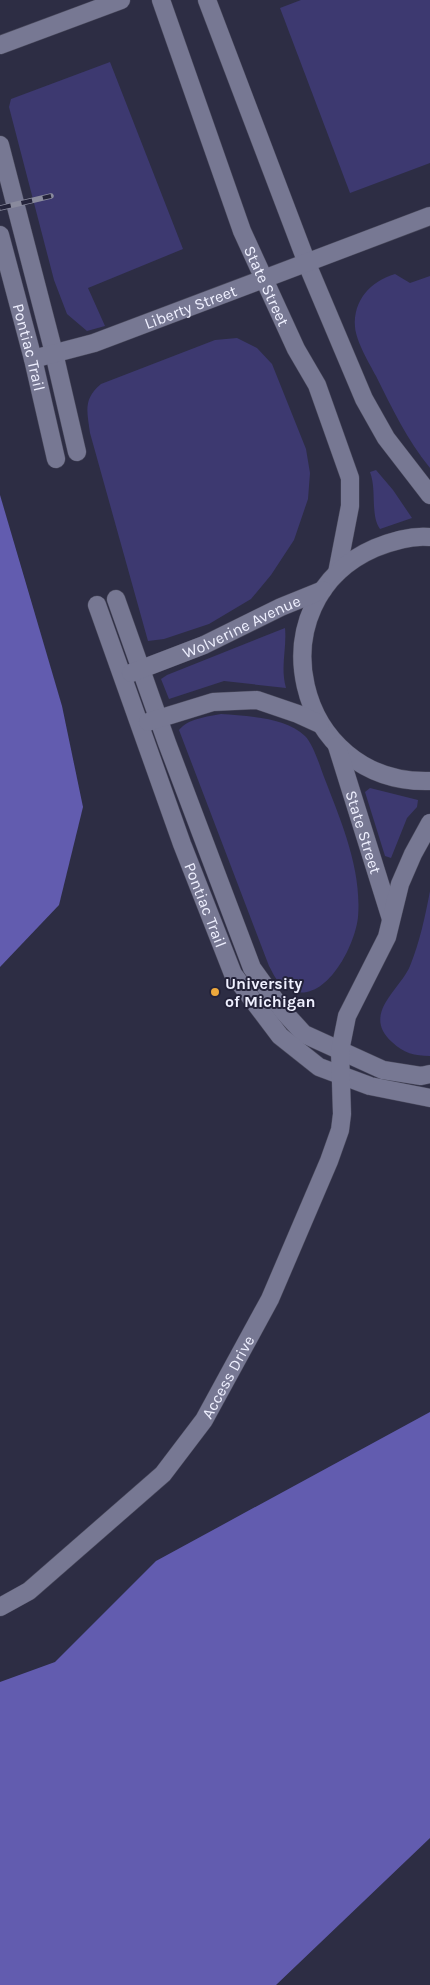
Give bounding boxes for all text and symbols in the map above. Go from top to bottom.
street label: State Street [240,242,294,329]
street label: Liberty Street [142,281,239,333]
street label: Pontiac Trail [9,301,50,393]
street label: Wolverine Avenue [180,591,303,662]
street label: State Street [342,788,386,876]
street label: Pontiac Trail [181,860,231,950]
place label: University of Michigan [225,974,316,1011]
marker: University of Michigan [209,986,221,998]
street label: Access Drive [197,1332,258,1422]

